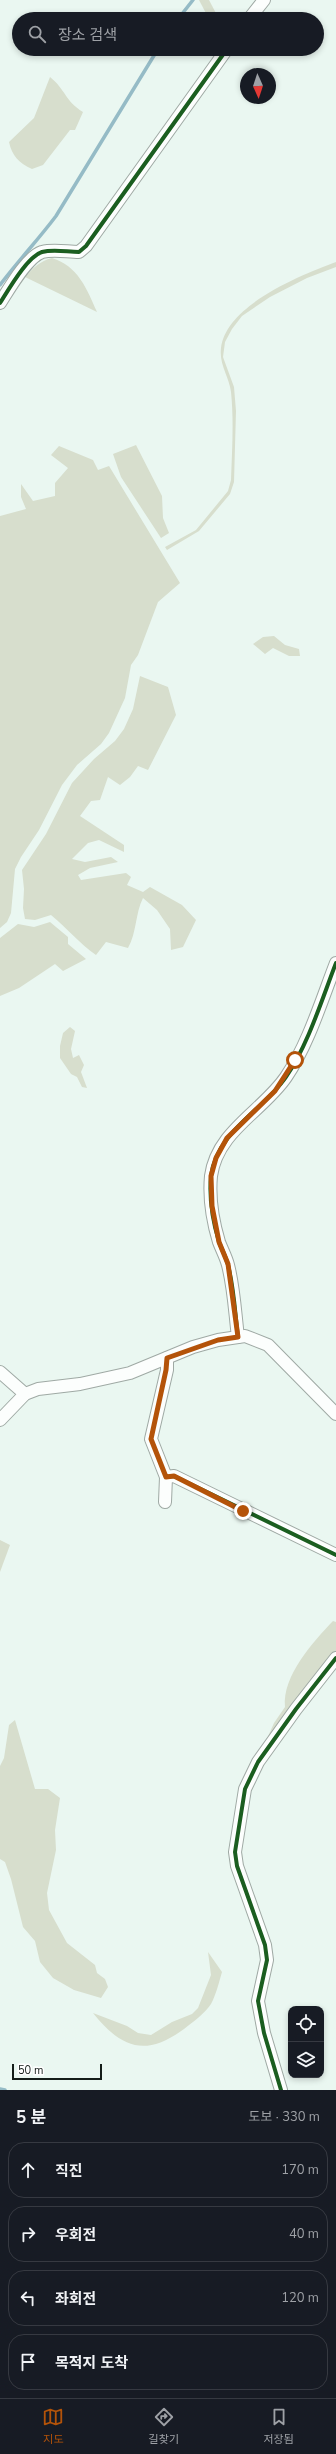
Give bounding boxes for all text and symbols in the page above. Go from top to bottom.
search box [12,12,324,56]
icon: search [26,23,48,45]
text: 장소 검색 [58,25,117,45]
north arrow [240,68,276,104]
route start [286,1051,304,1069]
route end [234,1502,252,1520]
map controls [288,2006,324,2078]
button: locate [288,2006,324,2042]
button: layers [288,2042,324,2078]
scale bar [12,2062,102,2081]
text: 50 m [18,2063,43,2078]
text: 5 분 [16,2106,46,2129]
text: 도보 · 330 m [249,2108,320,2126]
icon: ahead [17,2159,39,2181]
text: 직진 [55,2161,83,2181]
text: 170 m [281,2161,319,2179]
icon: right [17,2223,39,2245]
text: 우회전 [55,2225,96,2245]
text: 40 m [289,2225,319,2243]
icon: left [17,2287,39,2309]
text: 좌회전 [55,2289,96,2309]
text: 120 m [281,2289,319,2307]
icon: arrive [17,2351,39,2373]
text: 목적지 도착 [55,2353,128,2373]
tab: 지도 [42,2406,64,2447]
tab: 길찾기 [149,2406,179,2447]
tab: 저장됨 [263,2406,294,2447]

